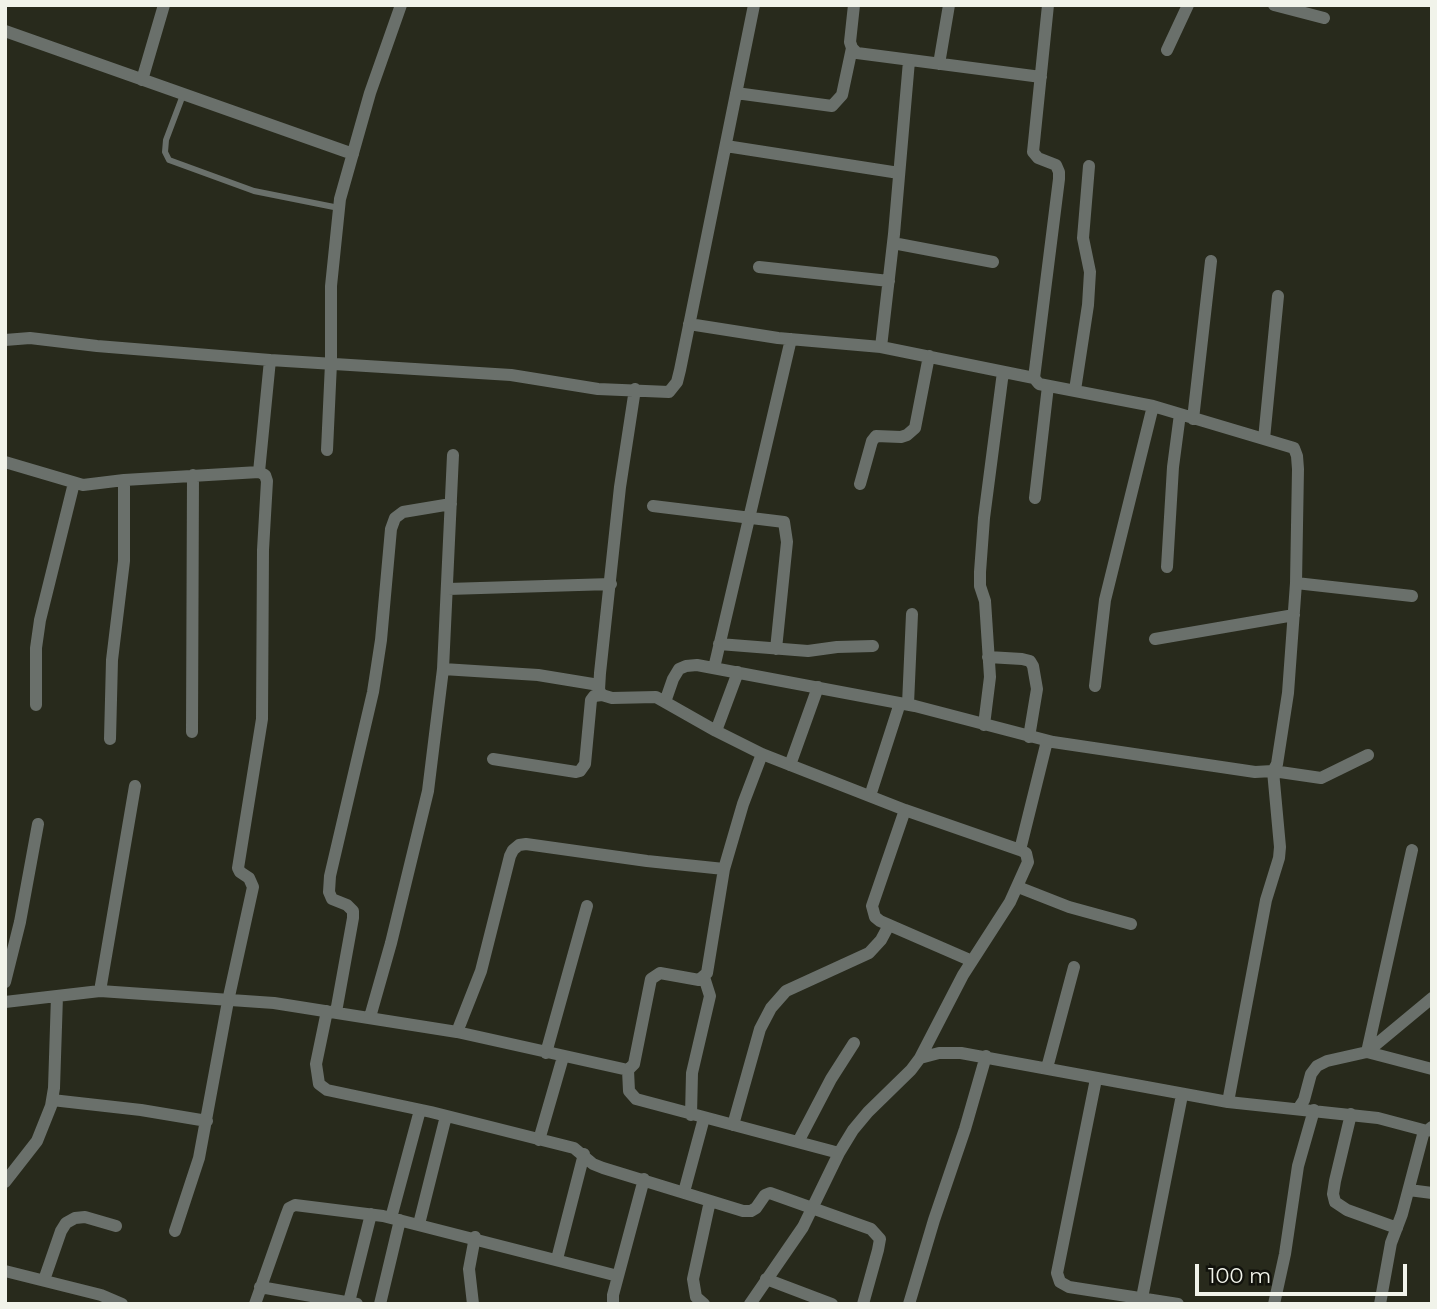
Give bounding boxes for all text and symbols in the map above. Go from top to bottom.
scale bar [1199,1250,1411,1294]
text: 100 m [1208,1263,1271,1288]

